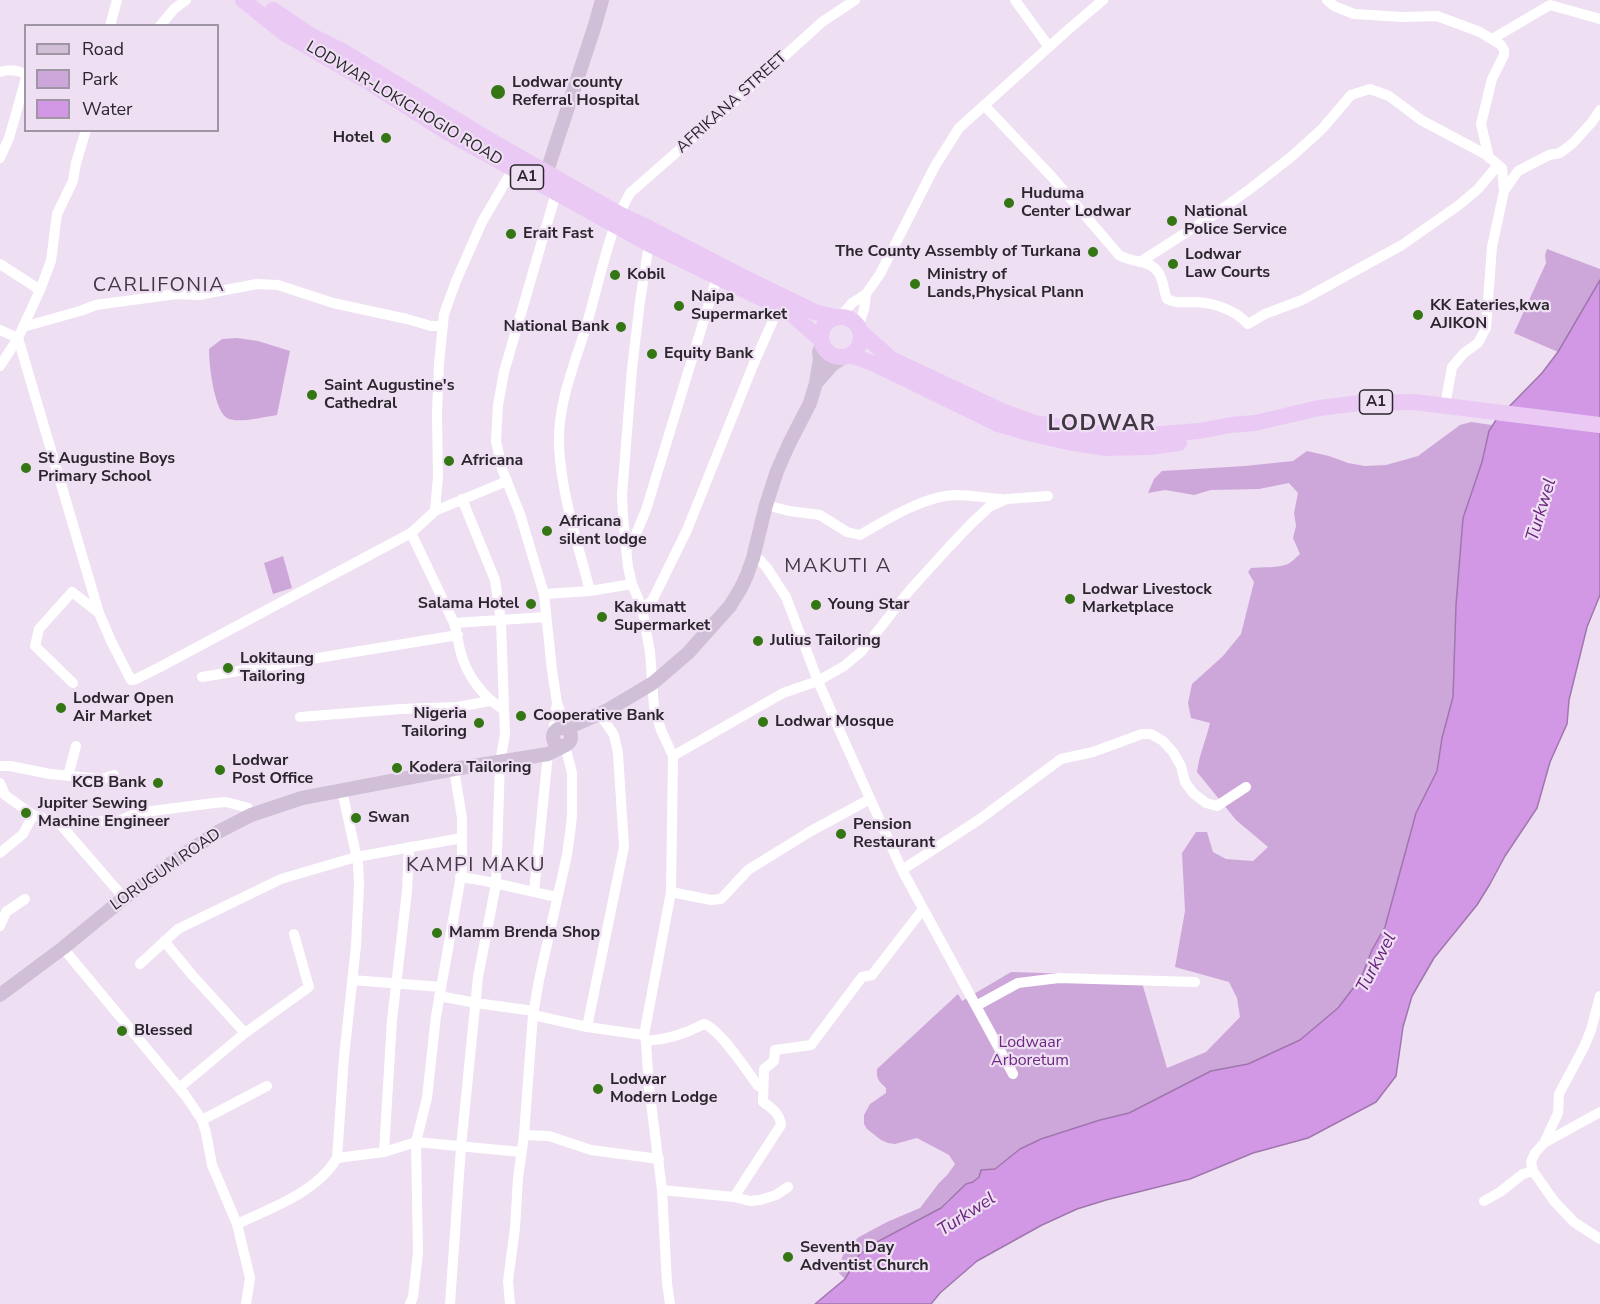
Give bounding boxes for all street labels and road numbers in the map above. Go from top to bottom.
street label: LODWAR-LOKICHOGIO ROAD [302,38,506,170]
street label: AFRIKANA STREET [673,48,791,158]
road number: A1 [510,165,544,189]
road number: A1 [1360,390,1392,414]
street label: LORUGUM ROAD [107,825,225,915]

